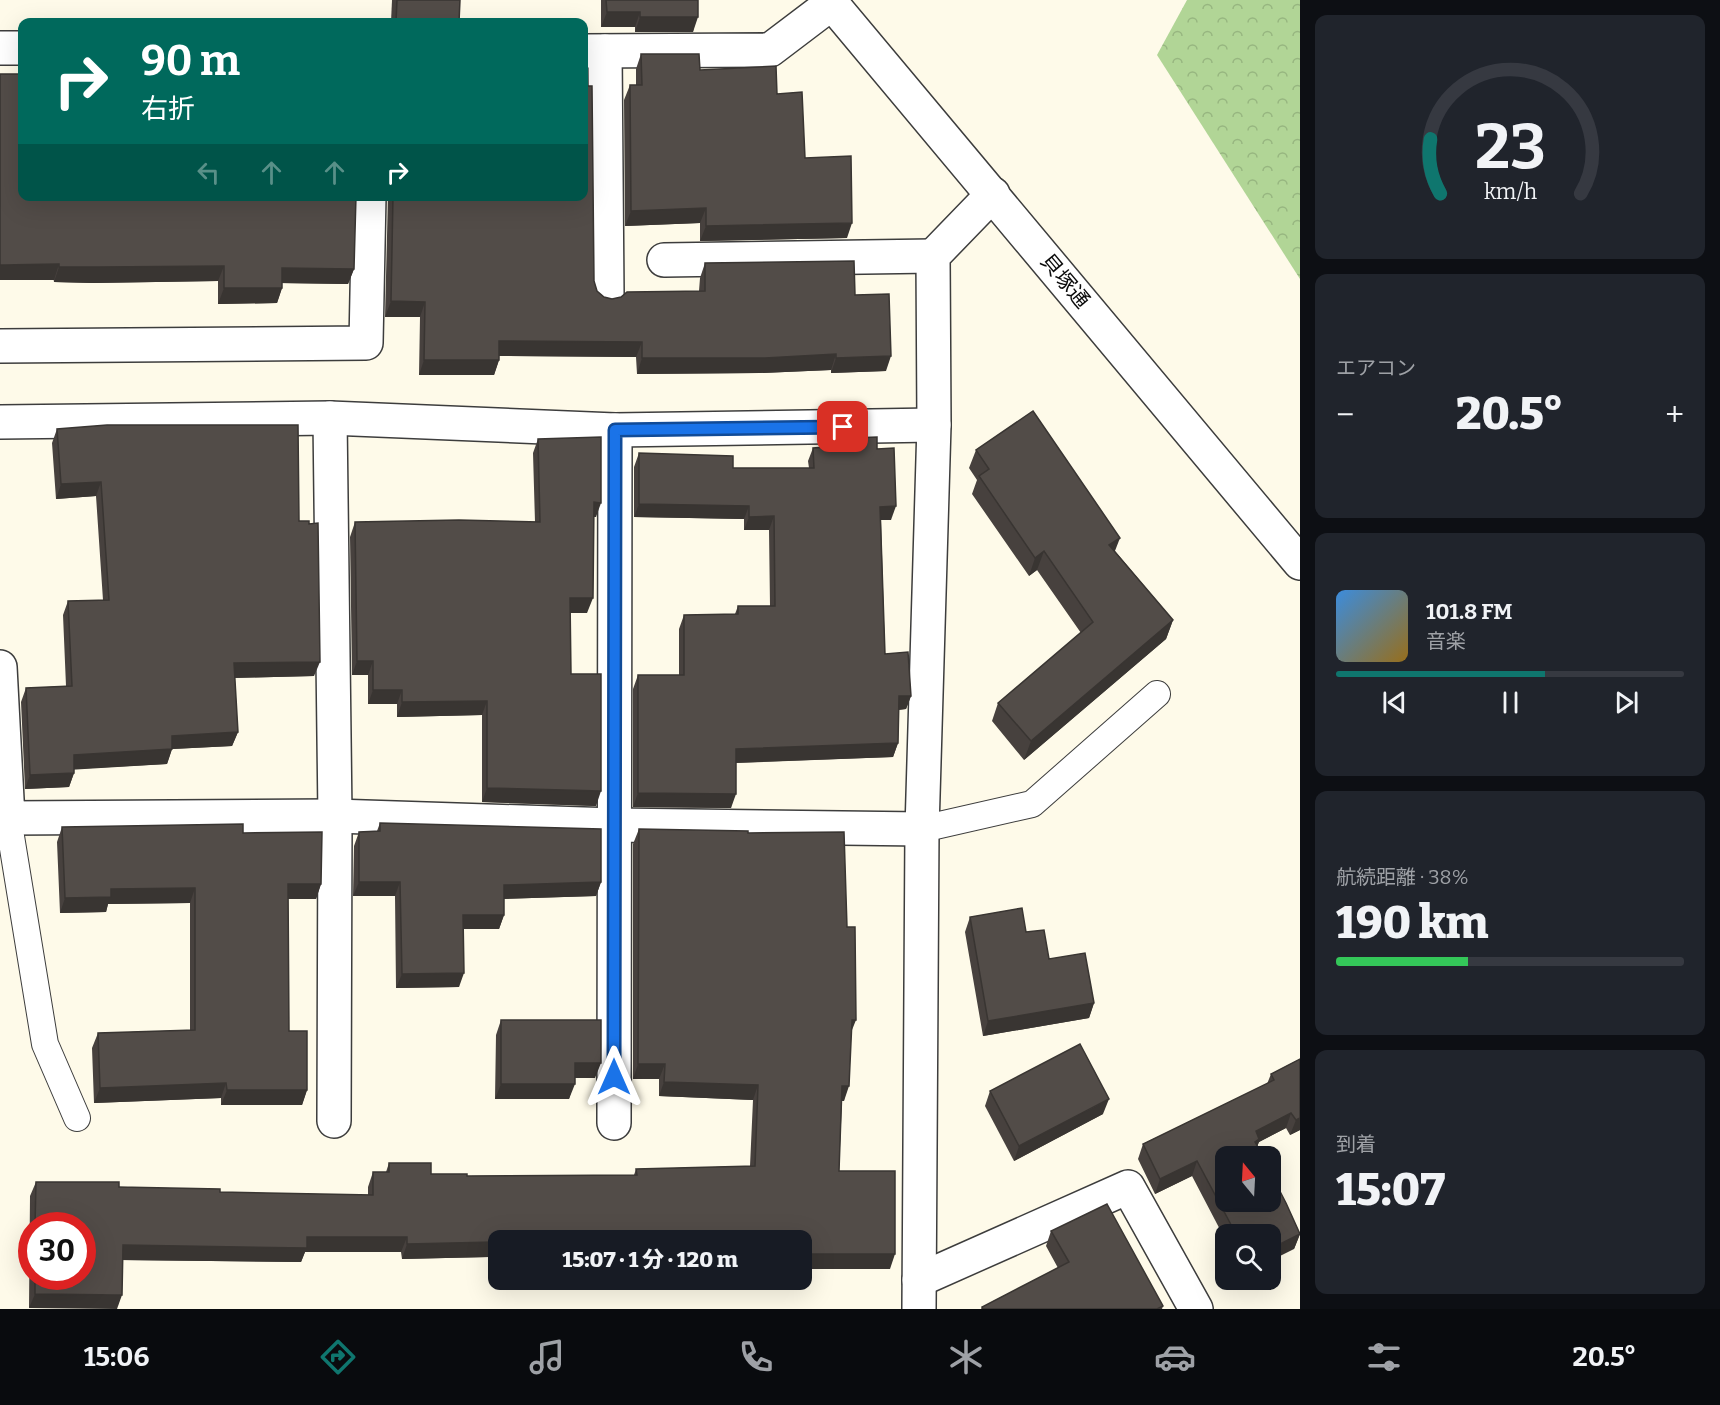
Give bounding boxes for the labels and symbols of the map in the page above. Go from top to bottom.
street label: 貝塚通 [1035,249,1095,313]
pin [817,401,868,452]
position arrow [582,1045,646,1109]
north arrow [1215,1146,1281,1212]
speed limit sign: 30 [18,1212,96,1290]

